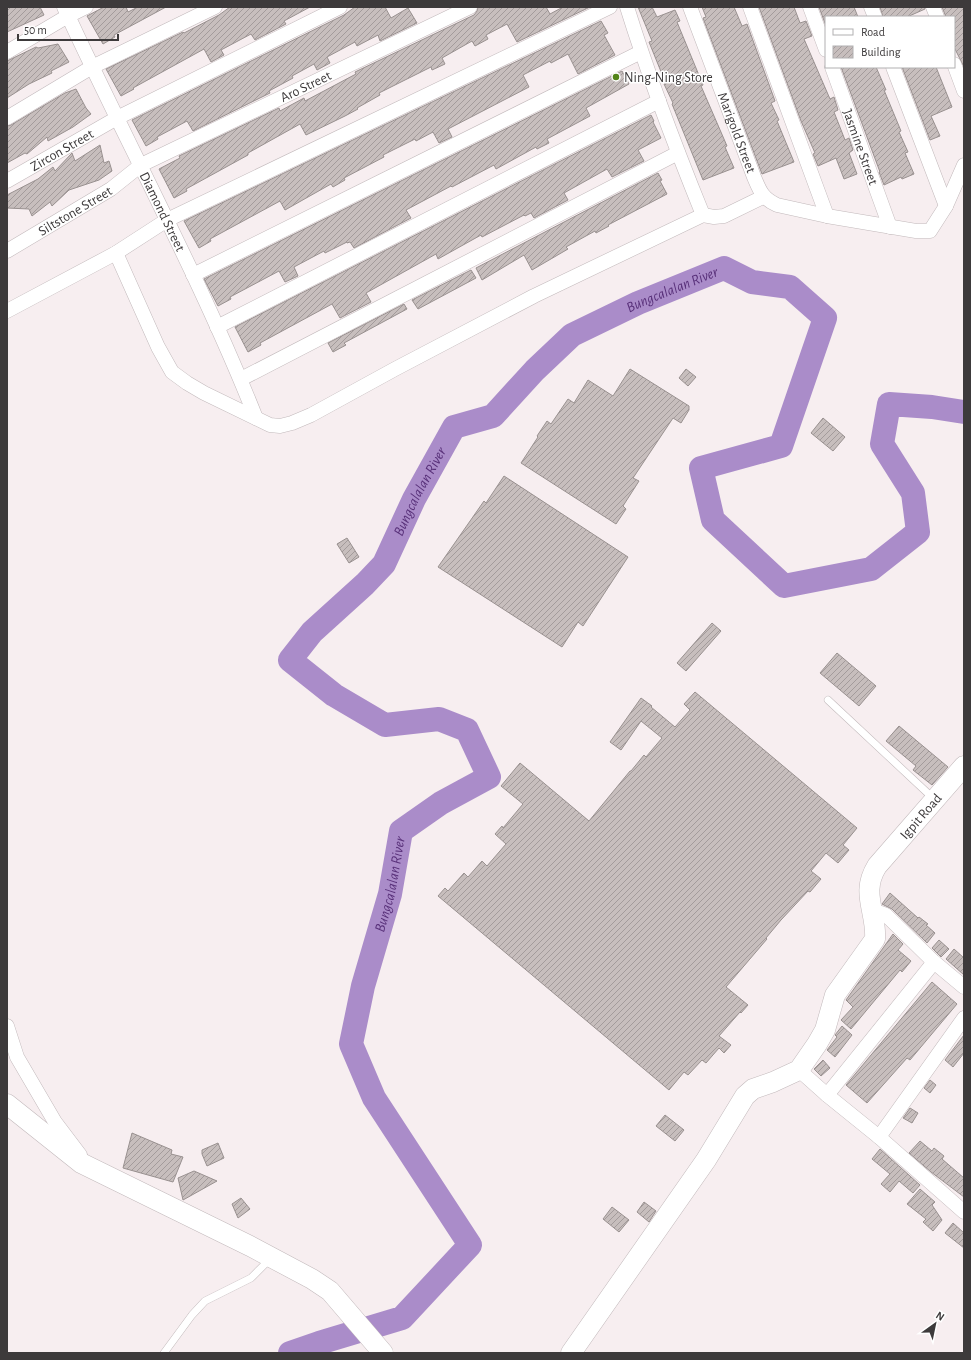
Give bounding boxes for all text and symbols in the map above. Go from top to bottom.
scale bar [18,16,118,42]
legend [825,16,955,68]
text: 50 m [24,24,47,36]
text: Road [861,26,885,38]
text: Building [861,46,901,58]
street label: Aro Street [278,69,334,105]
place label: Ning-Ning Store [624,71,713,85]
marker: Ning-Ning Store [611,72,621,82]
street label: Marigold Street [715,91,758,175]
street label: Jasmine Street [840,108,880,187]
street label: Zircon Street [28,127,96,174]
street label: Diamond Street [137,170,187,254]
street label: Siltstone Street [36,184,115,239]
water label: Bungcalalan River [624,264,721,315]
water label: Bungcalalan River [391,444,450,538]
street label: Igpit Road [898,791,945,842]
water label: Bungcalalan River [372,834,408,934]
north arrow [915,1304,955,1344]
text: N [934,1309,946,1323]

